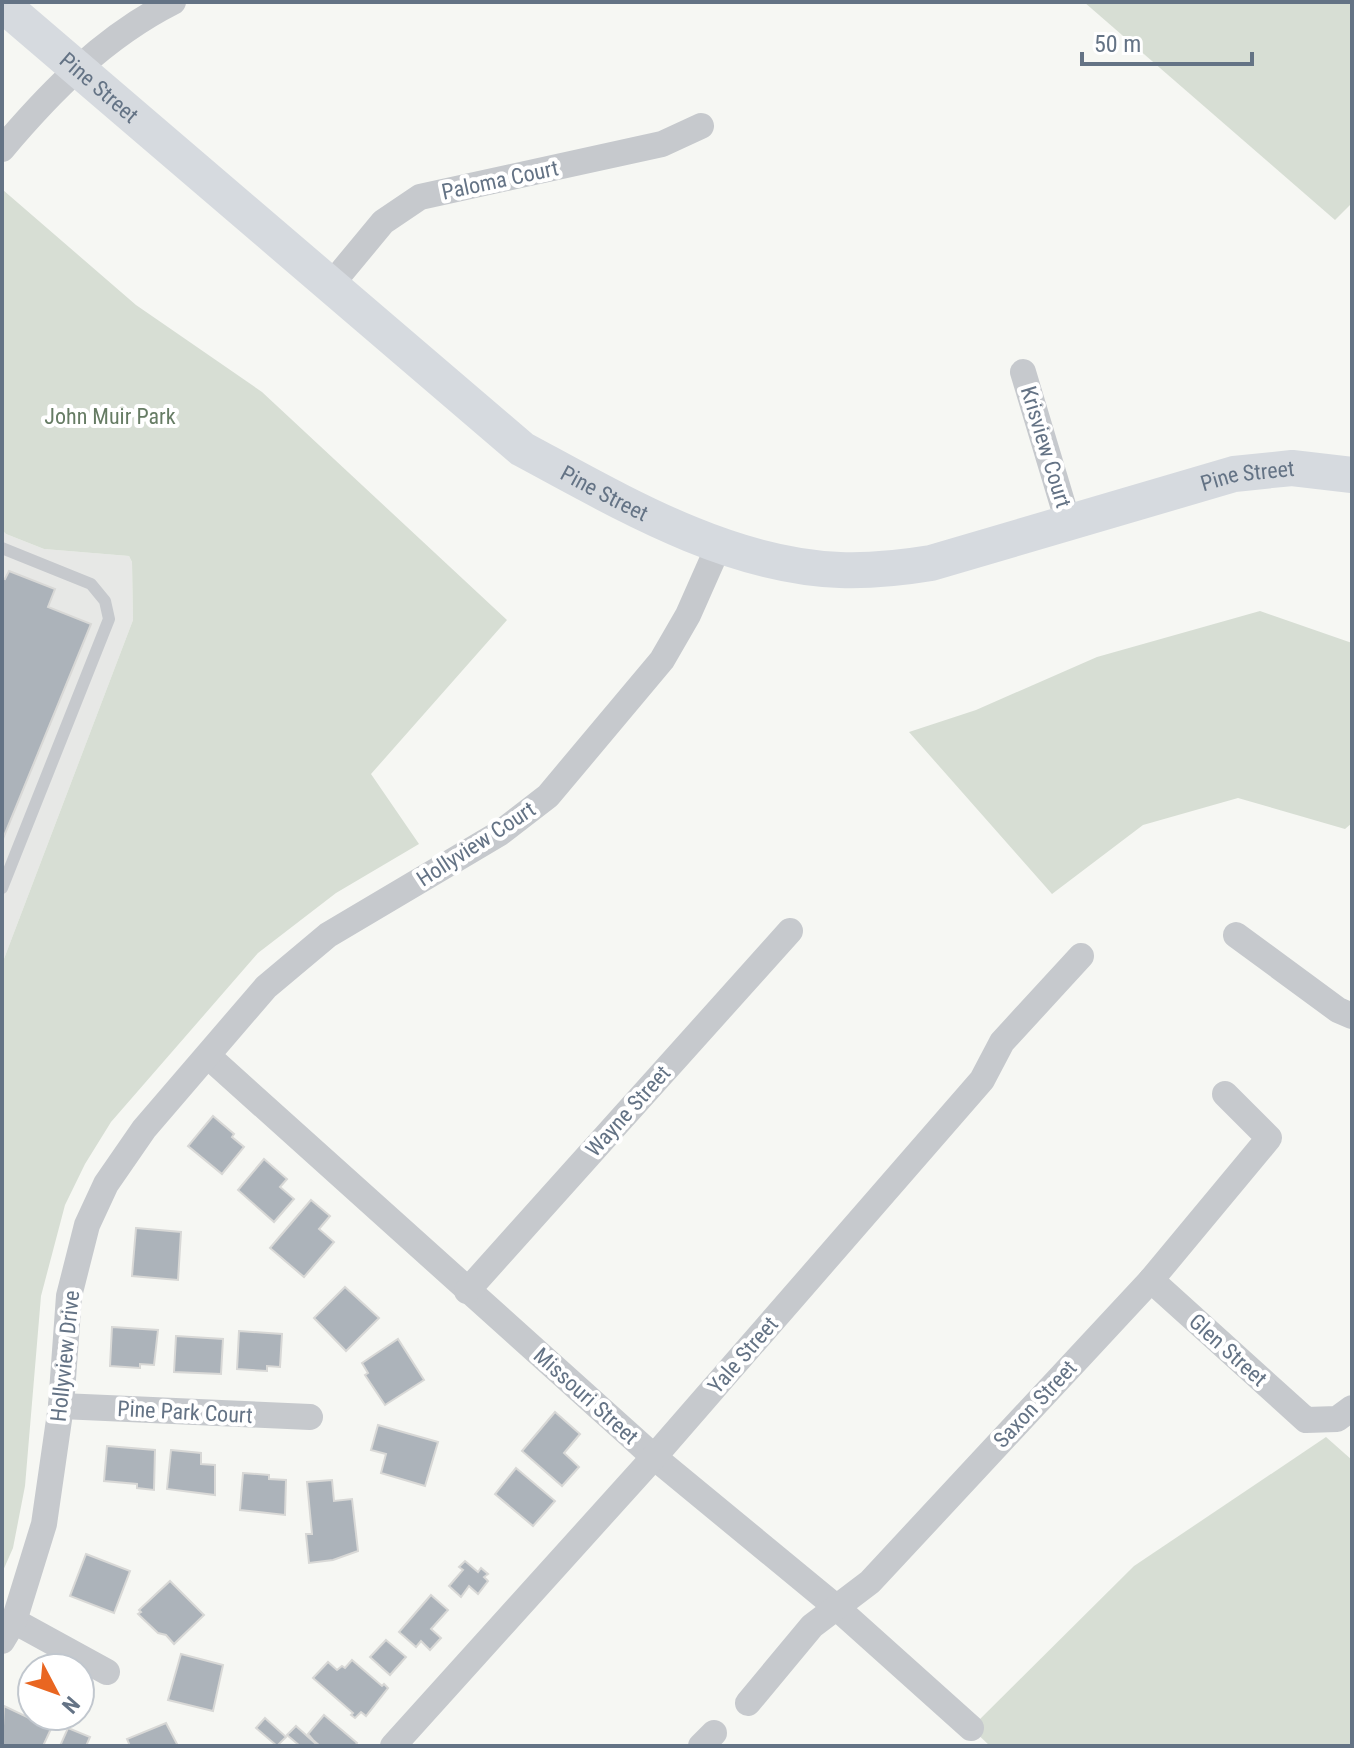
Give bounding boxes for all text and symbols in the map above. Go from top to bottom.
scale bar [1082,16,1252,66]
text: 50 m [1094,30,1141,58]
street label: Pine Street [55,47,143,128]
street label: Paloma Court [439,155,561,205]
street label: Krisview Court [1016,383,1076,511]
park label: John Muir Park [44,404,176,429]
street label: Pine Street [1197,455,1295,496]
street label: Pine Street [557,460,652,526]
street label: Hollyview Court [412,796,540,892]
street label: Wayne Street [581,1060,675,1162]
street label: Hollyview Drive [46,1289,84,1423]
street label: Glen Street [1184,1309,1272,1391]
street label: Yale Street [703,1312,783,1398]
street label: Missouri Street [529,1343,643,1449]
street label: Saxon Street [988,1355,1082,1453]
street label: Pine Park Court [117,1396,253,1428]
north arrow [16,1652,96,1732]
text: N [57,1692,85,1718]

